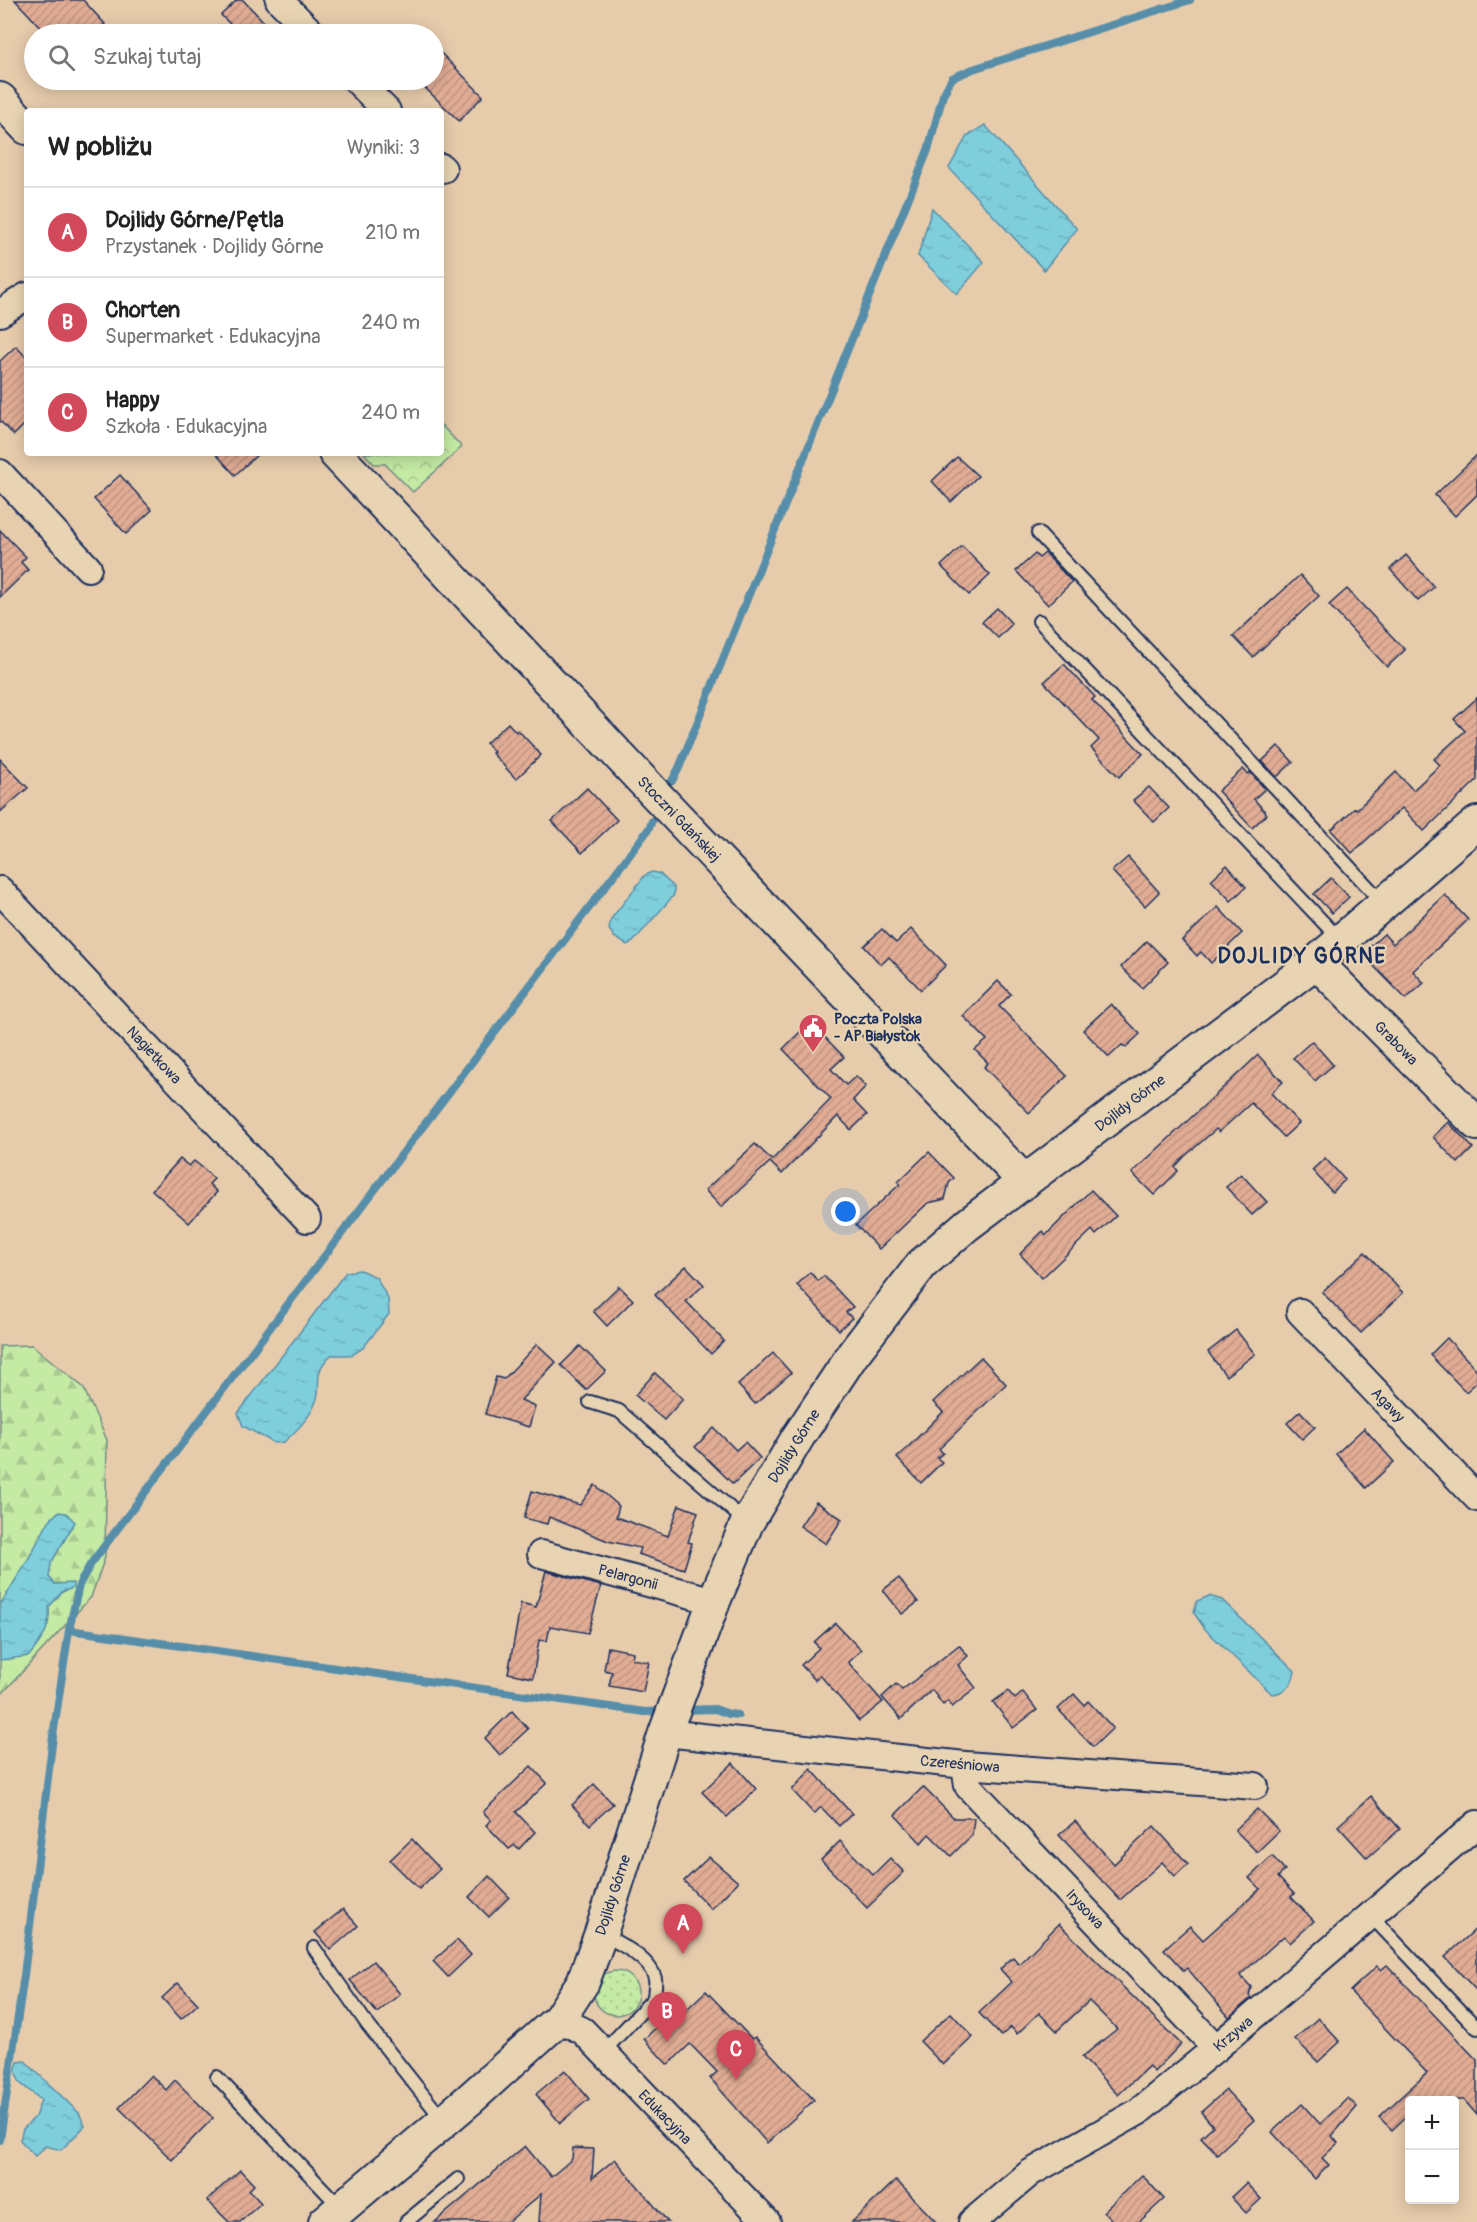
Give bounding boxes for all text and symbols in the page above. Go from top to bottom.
search box [24,24,444,90]
icon: search [45,41,78,74]
text: Szukaj tutaj [93,43,202,71]
text: W pobliżu [48,131,152,163]
text: Wyniki: 3 [347,135,420,160]
text: Dojlidy Górne/Pętla [105,206,284,234]
text: A [61,220,74,245]
text: 210 m [365,220,420,245]
text: Przystanek · Dojlidy Górne [105,234,323,259]
text: Chorten [105,296,180,324]
text: B [62,310,73,335]
text: 240 m [361,310,420,335]
text: Supermarket · Edukacyjna [105,324,321,349]
text: Happy [105,386,159,414]
text: C [61,400,74,425]
text: 240 m [361,400,420,425]
text: Szkoła · Edukacyjna [105,414,267,439]
street label: Stoczni Gdańskiej [633,772,724,866]
district label: DOJLIDY GÓRNE [1217,941,1387,970]
place label: Poczta Polska - AP Białystok [834,1010,922,1046]
public building icon: Poczta Polska - AP Białystok [797,1012,829,1054]
street label: Grabowa [1370,1017,1422,1069]
street label: Nagietkowa [122,1023,185,1088]
street label: Dojlidy Górne [1091,1070,1170,1136]
your location [831,1197,860,1226]
street label: Agawy [1367,1384,1409,1427]
street label: Dojlidy Górne [764,1405,825,1487]
street label: Pelargonii [596,1560,660,1595]
street label: Czereśniowa [919,1752,1001,1777]
street label: Dojlidy Górne [592,1852,636,1938]
street label: Irysowa [1061,1885,1108,1933]
pin: A [664,1904,702,1954]
pin: B [648,1992,686,2042]
street label: Krzywa [1210,2012,1257,2056]
pin: C [716,2030,756,2080]
street label: Edukacyjna [634,2086,695,2149]
map controls [1405,2096,1459,2204]
button: + [1405,2096,1459,2150]
button: − [1405,2150,1459,2204]

